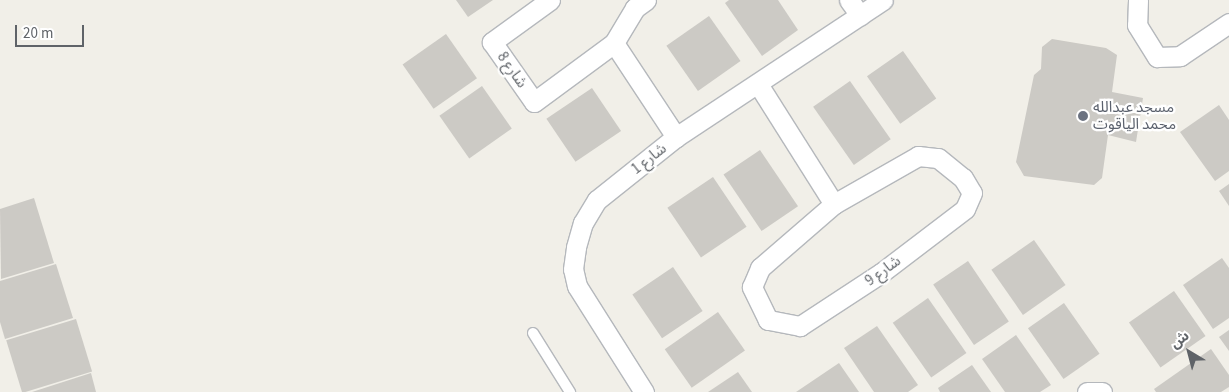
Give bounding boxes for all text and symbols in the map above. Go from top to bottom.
scale bar [18,15,86,47]
text: 20 m [23,23,53,44]
street label: شارع 8 [493,49,531,91]
place label: مسجد عبدالله محمد الياقوت [1093,98,1176,133]
marker: مسجد عبدالله محمد الياقوت [1077,110,1089,122]
street label: شارع 1 [628,140,670,178]
street label: شارع 9 [862,252,904,290]
text: ش [1166,326,1194,354]
north arrow [1164,327,1214,377]

